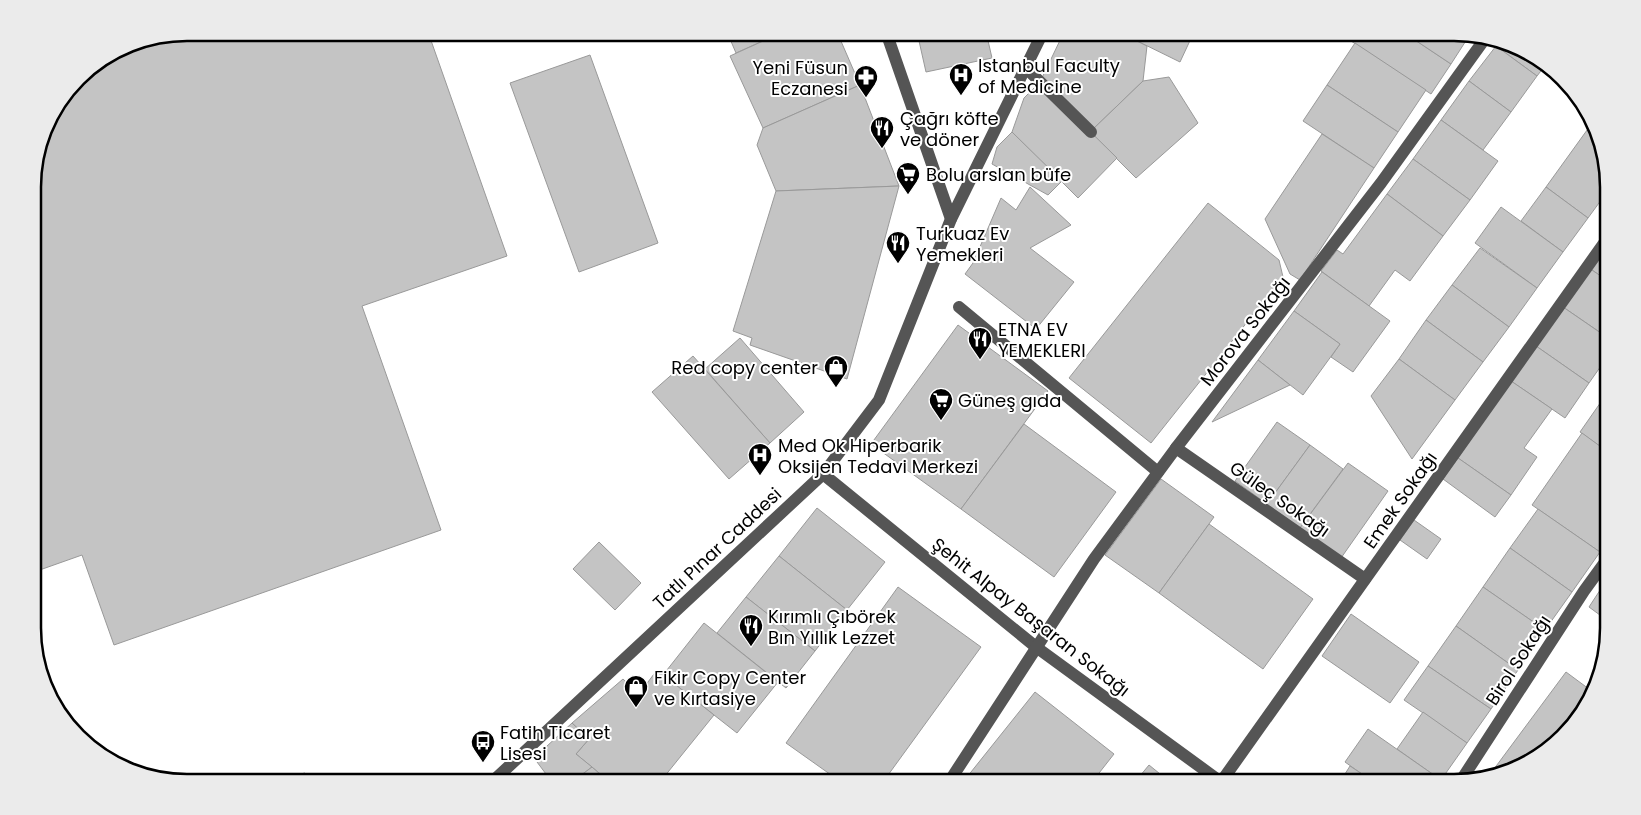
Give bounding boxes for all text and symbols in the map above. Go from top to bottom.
place label: Istanbul Faculty of Medicine [978,53,1120,99]
place label: Yeni Füsun Eczanesi [753,55,848,101]
hospital icon: Istanbul Faculty of Medicine [948,62,974,96]
pharmacy icon: Yeni Füsun Eczanesi [853,64,879,98]
place label: Çağrı köfte ve döner [900,106,999,152]
restaurant icon: Çağrı köfte ve döner [869,115,895,149]
supermarket icon: Bolu arslan büfe [895,161,921,195]
place label: Bolu arslan büfe [926,162,1071,187]
place label: Turkuaz Ev Yemekleri [916,221,1009,267]
restaurant icon: Turkuaz Ev Yemekleri [885,230,911,264]
street label: Morova Sokağı [1194,271,1296,391]
place label: ETNA EV YEMEKLERI [998,317,1086,363]
restaurant icon: ETNA EV YEMEKLERI [967,326,993,360]
shop icon: Red copy center [823,354,849,388]
place label: Red copy center [671,355,818,380]
supermarket icon: Güneş gıda [928,387,954,421]
place label: Güneş gıda [958,388,1061,413]
place label: Med Ok Hiperbarik Oksijen Tedavi Merkezi [778,433,978,479]
hospital icon: Med Ok Hiperbarik Oksijen Tedavi Merkezi [747,442,773,476]
street label: Emek Sokağı [1357,446,1443,554]
street label: Güleç Sokağı [1225,455,1335,543]
street label: Tatlı Pınar Caddesi [647,482,787,614]
street label: Şehit Alpay Başaran Sokağı [927,532,1135,702]
place label: Kırımlı Çıbörek Bın Yıllık Lezzet [768,604,896,650]
street label: Birol Sokağı [1479,610,1557,710]
restaurant icon: Kırımlı Çıbörek Bın Yıllık Lezzet [738,613,764,647]
place label: Fikir Copy Center ve Kırtasiye [654,665,807,711]
shop icon: Fikir Copy Center ve Kırtasiye [623,674,649,708]
place label: Fatih Ticaret Lisesi [500,720,610,766]
bus stop icon: Fatih Ticaret Lisesi [470,729,496,763]

